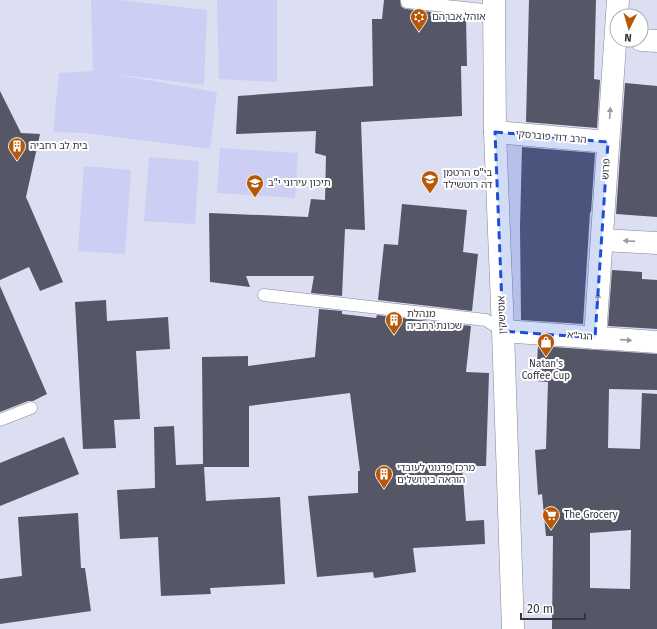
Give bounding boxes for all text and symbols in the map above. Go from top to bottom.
synagogue icon: אוהל אברהם [409,7,429,32]
north arrow [609,8,649,48]
place label: אוהל אברהם [432,11,486,23]
text: N [624,31,632,44]
one-way arrow [606,107,613,119]
street label: הרב דוד פוברסקי [515,128,587,146]
building icon: בית לב רחביה [7,136,27,161]
place label: בית לב רחביה [30,140,88,152]
street label: פרוש [599,158,613,180]
place label: בי"ס הרטמן דה רוטשילד [443,167,493,191]
school or university icon: בי"ס הרטמן דה רוטשילד [420,169,440,194]
school or university icon: תיכון עירוני י"ב [245,173,265,198]
place label: תיכון עירוני י"ב [268,177,331,189]
one-way arrow [623,238,635,245]
one-way arrow [594,293,601,305]
street label: אוסישקין [495,296,509,334]
place label: מנהלת שכונת רחביה [407,308,462,332]
building icon: מנהלת שכונת רחביה [384,310,404,335]
street label: הגר"א [567,329,593,343]
shop icon: Natan's Coffee Cup [536,332,556,357]
one-way arrow [620,336,632,343]
place label: Natan's Coffee Cup [522,358,570,382]
place label: מרכז פדגוגי לעובדי הוראה בירושלים [397,462,475,486]
building icon: מרכז פדגוגי לעובדי הוראה בירושלים [374,464,394,489]
supermarket icon: The Grocery [541,505,561,530]
place label: The Grocery [564,509,618,521]
scale bar [521,595,585,621]
text: 20 m [527,602,553,616]

